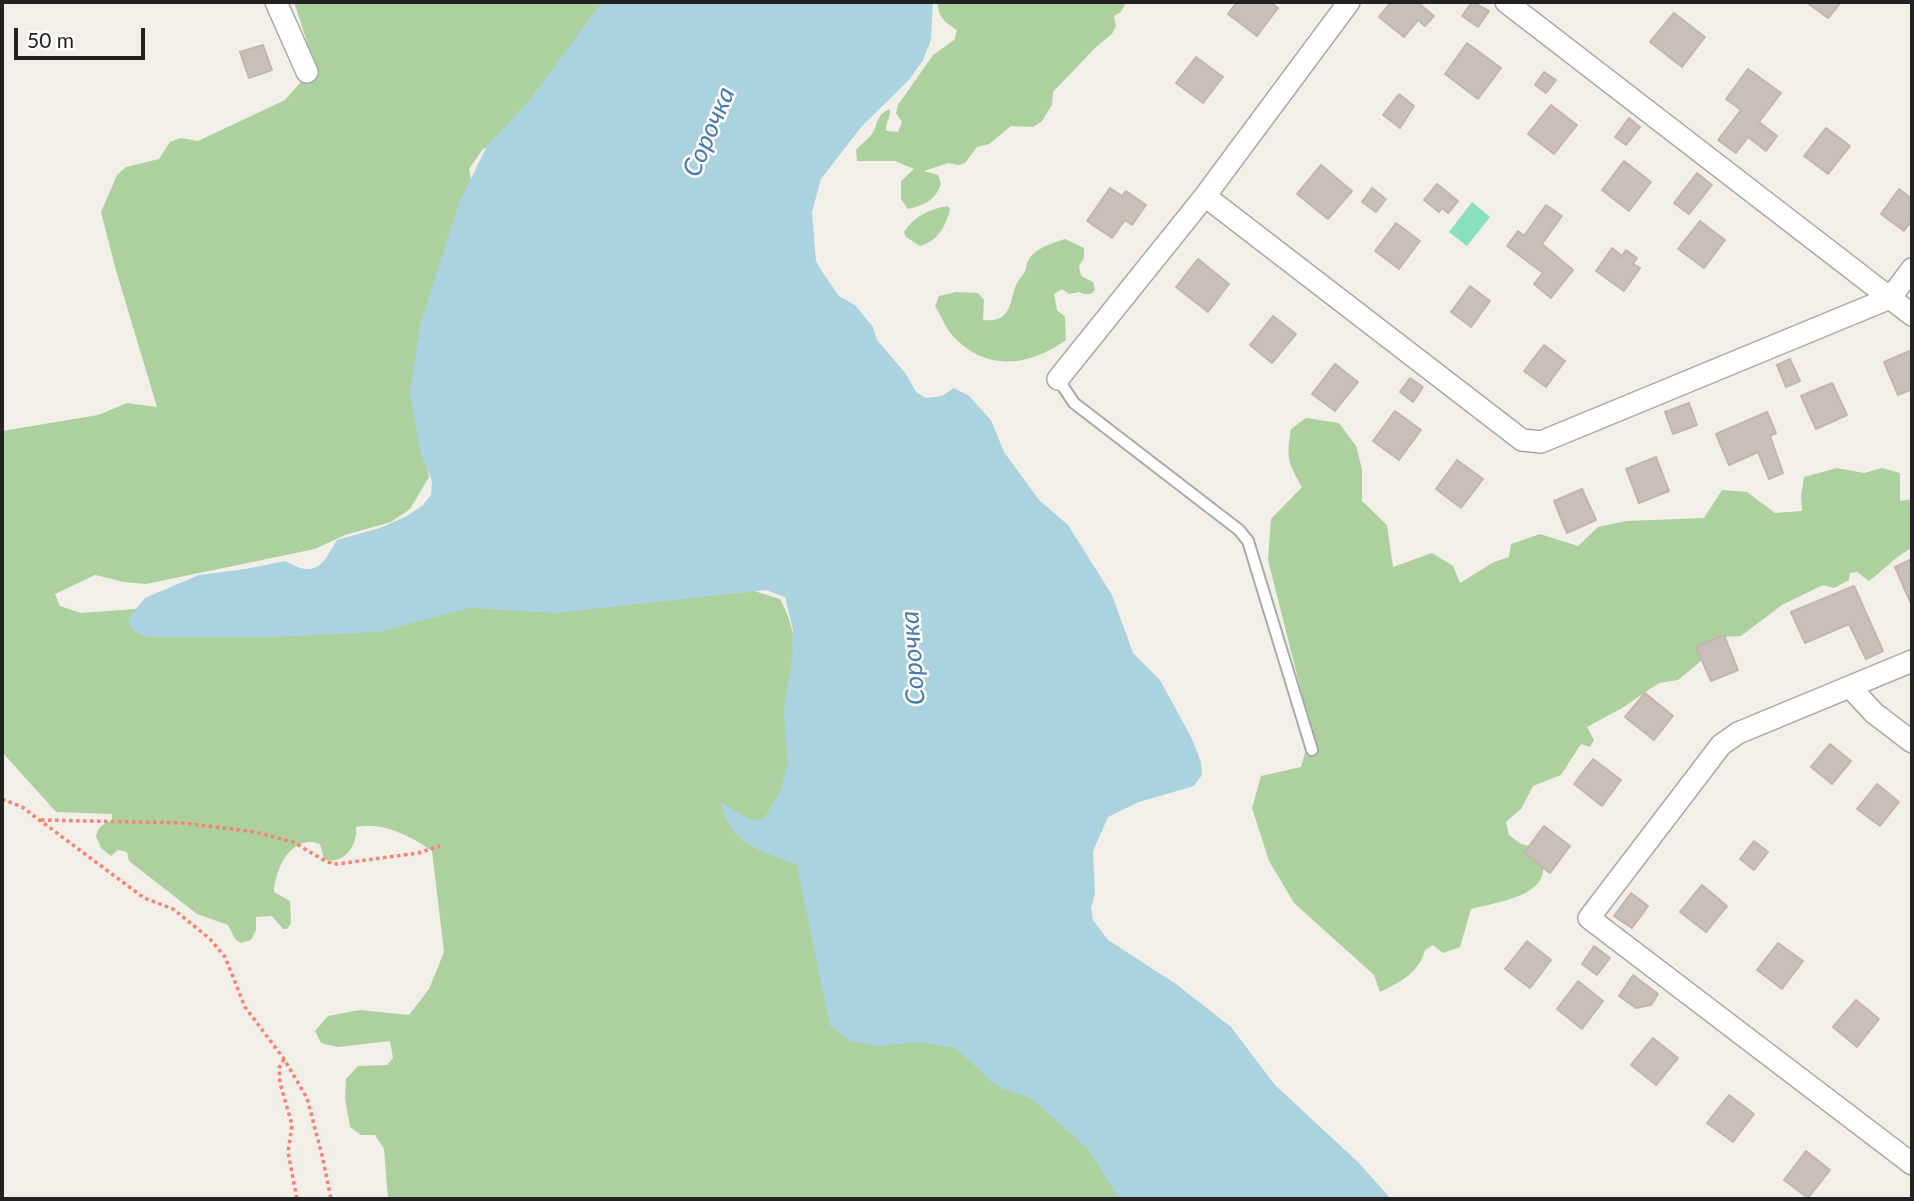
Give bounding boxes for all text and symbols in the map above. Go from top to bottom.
scale bar [18,14,149,58]
text: 50 m [27,27,74,52]
water label: Сорочка [676,82,742,182]
water label: Сорочка [894,610,932,706]

